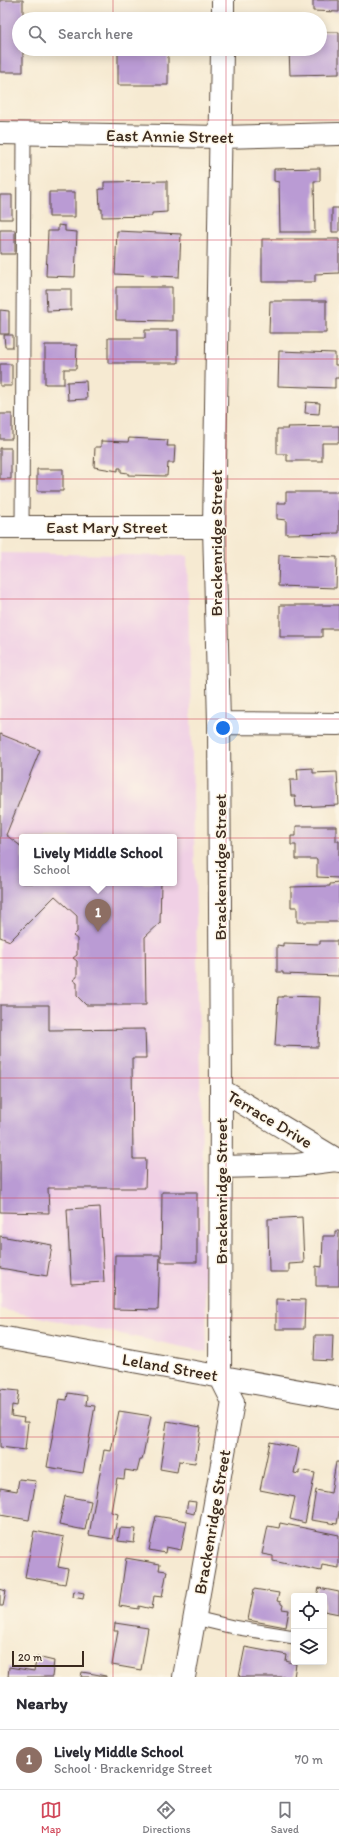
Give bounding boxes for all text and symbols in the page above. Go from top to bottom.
search box [12,12,327,56]
icon: search [26,23,48,45]
text: Search here [58,25,133,43]
street label: East Annie Street [106,125,234,147]
street label: Brackenridge Street [206,470,226,616]
street label: East Mary Street [46,517,168,537]
your location [213,718,233,738]
street label: Brackenridge Street [210,794,230,940]
popup [19,834,177,886]
text: Lively Middle School [33,844,163,862]
text: School [33,862,70,877]
pin: 1 [85,899,111,932]
street label: Terrace Drive [224,1086,316,1152]
street label: Brackenridge Street [211,1118,231,1264]
street label: Leland Street [121,1349,219,1385]
street label: Brackenridge Street [189,1448,235,1596]
map controls [291,1593,327,1665]
button: locate [291,1593,327,1629]
button: layers [291,1629,327,1665]
scale bar [12,1649,84,1668]
text: 20 m [18,1651,42,1664]
text: Nearby [16,1693,68,1713]
text: Lively Middle School [54,1743,184,1761]
text: 1 [26,1752,32,1767]
text: 70 m [295,1752,323,1767]
text: School · Brackenridge Street [54,1761,212,1776]
tab: Map [40,1799,62,1836]
tab: Directions [142,1799,191,1836]
tab: Saved [271,1799,299,1836]

